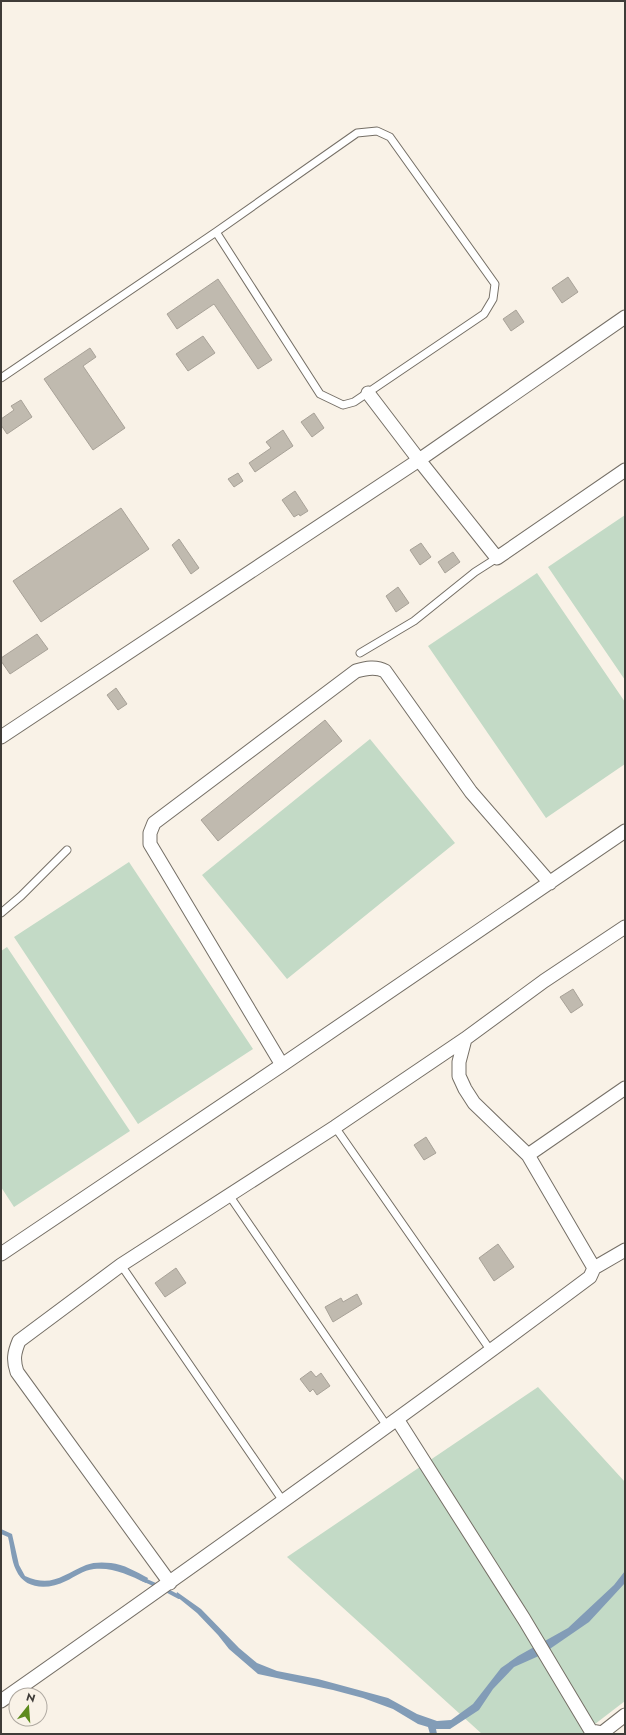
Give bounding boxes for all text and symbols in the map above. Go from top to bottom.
north arrow [8,1687,48,1727]
text: N [24,1689,37,1706]

